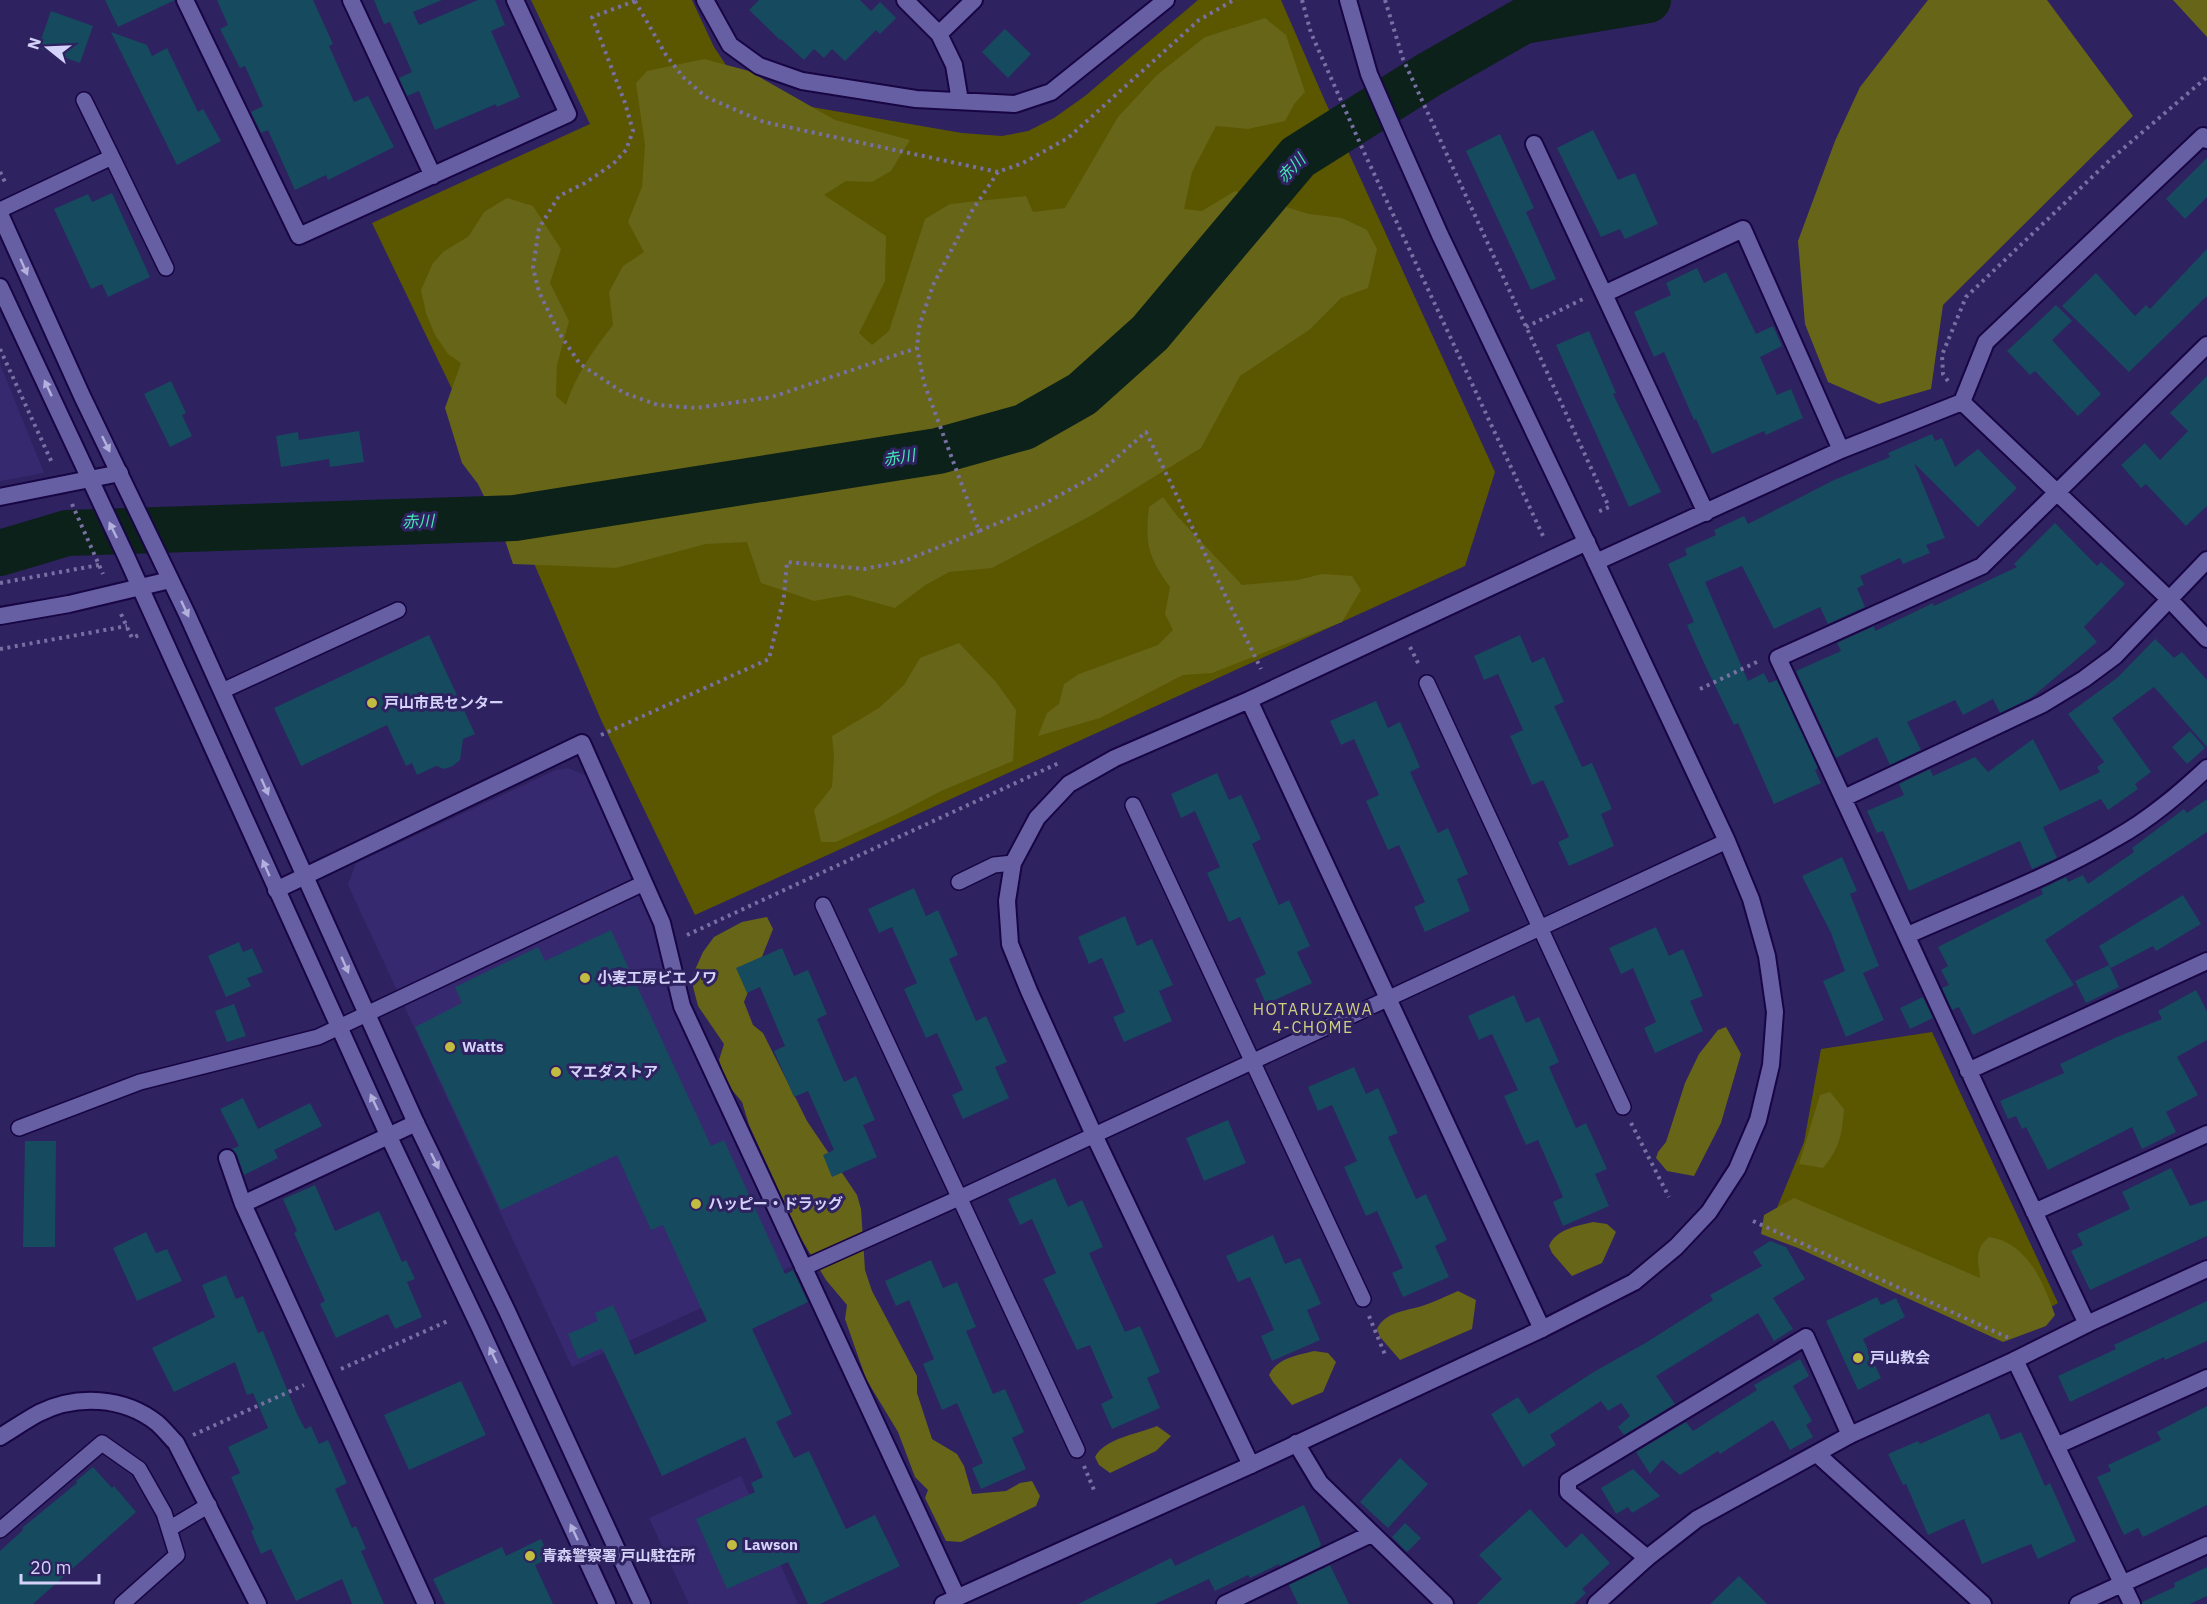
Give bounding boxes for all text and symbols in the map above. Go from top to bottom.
north arrow [18,18,78,78]
text: N [22,35,45,52]
water label: 赤川 [1273,148,1311,186]
one-way arrow [19,258,29,276]
one-way arrow [43,380,52,397]
one-way arrow [100,435,110,453]
water label: 赤川 [882,444,918,469]
water label: 赤川 [402,510,436,532]
one-way arrow [109,521,118,538]
one-way arrow [180,601,189,618]
place label: 戸山市民センター [384,693,504,712]
marker: 戸山市民センター [365,696,379,710]
one-way arrow [261,778,270,795]
one-way arrow [262,859,271,876]
one-way arrow [341,956,350,973]
place label: 小麦工房ビエノワ [597,968,717,987]
marker: 小麦工房ビエノワ [578,971,592,985]
district label: HOTARUZAWA 4-CHOME [1253,999,1373,1037]
place label: Watts [462,1037,504,1056]
marker: Watts [443,1040,457,1054]
place label: マエダストア [568,1062,658,1081]
marker: マエダストア [549,1065,563,1079]
one-way arrow [369,1094,378,1111]
one-way arrow [430,1153,439,1170]
place label: ハッピー・ドラッグ [708,1194,843,1213]
marker: ハッピー・ドラッグ [689,1197,703,1211]
one-way arrow [488,1346,497,1363]
place label: 戸山教会 [1870,1348,1930,1367]
marker: 戸山教会 [1851,1351,1865,1365]
one-way arrow [569,1522,579,1540]
place label: Lawson [744,1535,798,1554]
marker: Lawson [725,1538,739,1552]
place label: 青森警察署 戸山駐在所 [542,1546,696,1565]
scale bar [21,1547,99,1585]
marker: 青森警察署 戸山駐在所 [523,1549,537,1563]
text: 20 m [30,1556,72,1579]

